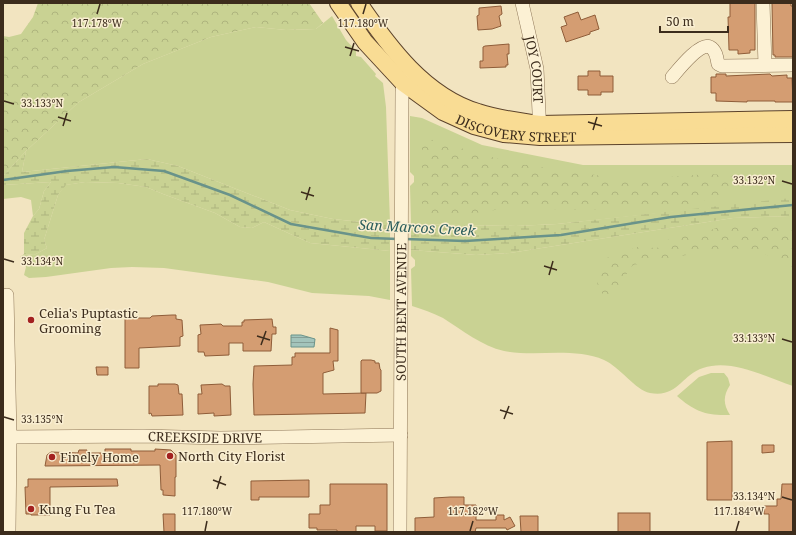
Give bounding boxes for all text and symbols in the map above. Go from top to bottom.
scale bar [660,8,728,34]
text: 50 m [666,13,694,30]
text: 117.178°W [72,16,123,30]
text: 117.180°W [338,16,389,30]
street label: JOY COURT [520,33,548,104]
text: 33.133°N [21,96,63,110]
street label: DISCOVERY STREET [453,110,577,146]
text: 33.132°N [733,173,775,187]
water label: San Marcos Creek [358,214,477,240]
street label: SOUTH BENT AVENUE [392,243,410,381]
text: 33.134°N [21,254,63,268]
place label: Celia's Puptastic Grooming [39,304,138,337]
marker: Celia's Puptastic Grooming [26,315,36,325]
text: 33.133°N [733,331,775,345]
text: 33.135°N [21,412,63,426]
street label: CREEKSIDE DRIVE [148,427,262,447]
place label: North City Florist [178,447,286,465]
place label: Finely Home [60,448,139,466]
marker: North City Florist [165,451,175,461]
marker: Finely Home [47,452,57,462]
text: 33.134°N [733,489,775,503]
place label: Kung Fu Tea [39,500,116,518]
marker: Kung Fu Tea [26,504,36,514]
text: 117.180°W [182,504,233,518]
text: 117.182°W [448,504,499,518]
text: 117.184°W [714,504,765,518]

